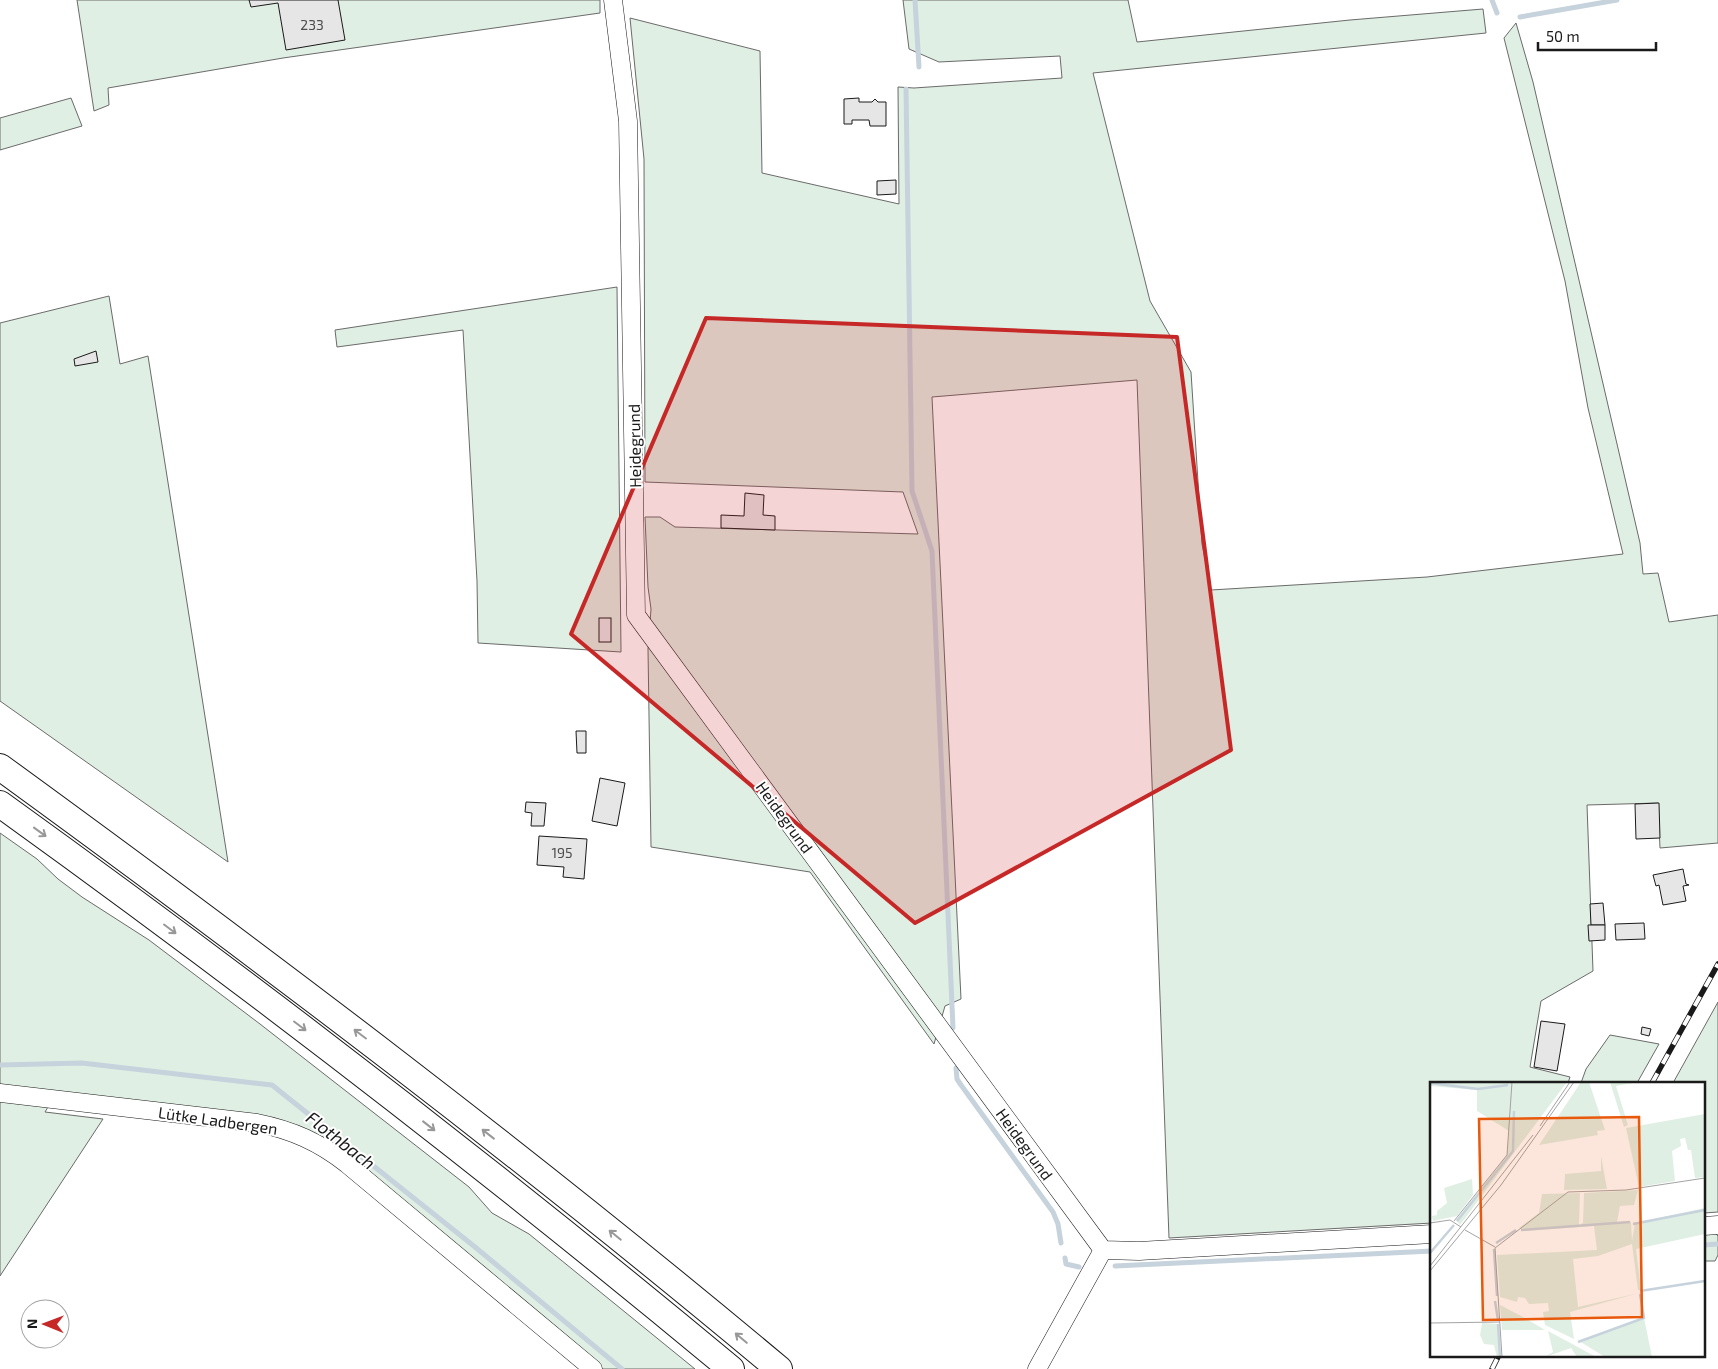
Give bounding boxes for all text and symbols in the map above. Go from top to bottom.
house number: 233 [300,16,324,33]
scale bar [1538,20,1656,52]
text: 50 m [1546,27,1580,45]
street label: Heidegrund [624,404,644,488]
street label: Heidegrund [753,777,817,857]
one-way arrow [32,827,46,838]
house number: 195 [551,844,573,861]
one-way arrow [163,924,177,934]
one-way arrow [293,1021,306,1032]
one-way arrow [353,1029,367,1039]
inset map [1430,1082,1706,1356]
street label: Lütke Ladbergen [157,1102,279,1138]
street label: Heidegrund [993,1104,1057,1184]
water label: Flothbach [302,1106,380,1174]
one-way arrow [422,1120,435,1131]
one-way arrow [481,1129,495,1139]
one-way arrow [609,1230,622,1241]
north arrow [20,1299,70,1349]
text: N [23,1319,40,1329]
one-way arrow [735,1332,748,1343]

